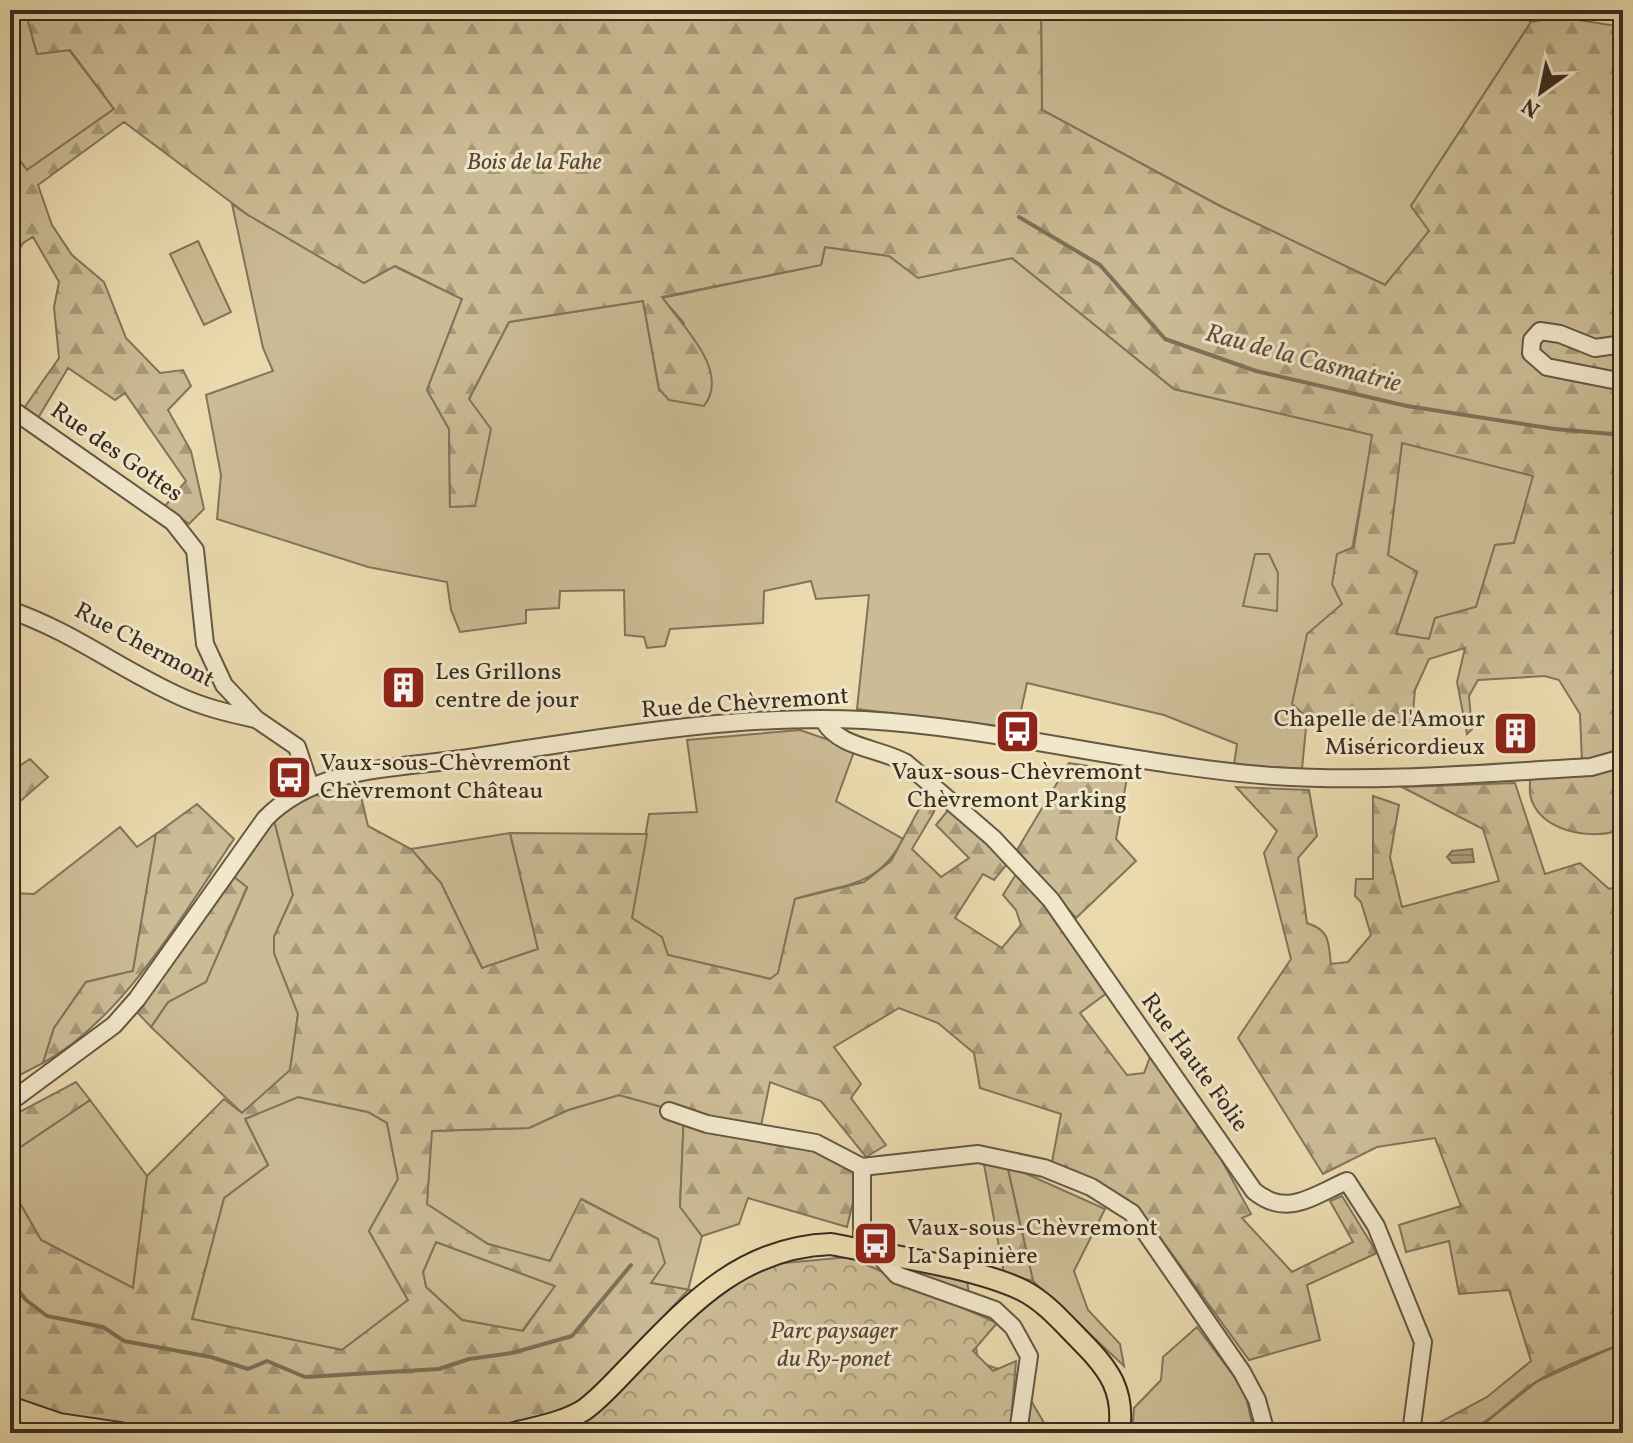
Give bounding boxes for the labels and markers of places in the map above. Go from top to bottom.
place label: Les Grillons centre de jour [435,656,579,718]
building icon: Les Grillons centre de jour [380,663,428,711]
place label: Chapelle de l'Amour Miséricordieux [1274,703,1485,765]
bus stop icon: Vaux-sous-Chèvremont Chèvremont Parking [993,707,1041,755]
building icon: Chapelle de l'Amour Miséricordieux [1492,710,1540,758]
place label: Vaux-sous-Chèvremont Chèvremont Château [320,747,571,809]
bus stop icon: Vaux-sous-Chèvremont Chèvremont Château [265,754,313,802]
place label: Vaux-sous-Chèvremont Chèvremont Parking [892,756,1143,818]
place label: Vaux-sous-Chèvremont La Sapinière [907,1212,1158,1274]
bus stop icon: Vaux-sous-Chèvremont La Sapinière [852,1219,900,1267]

